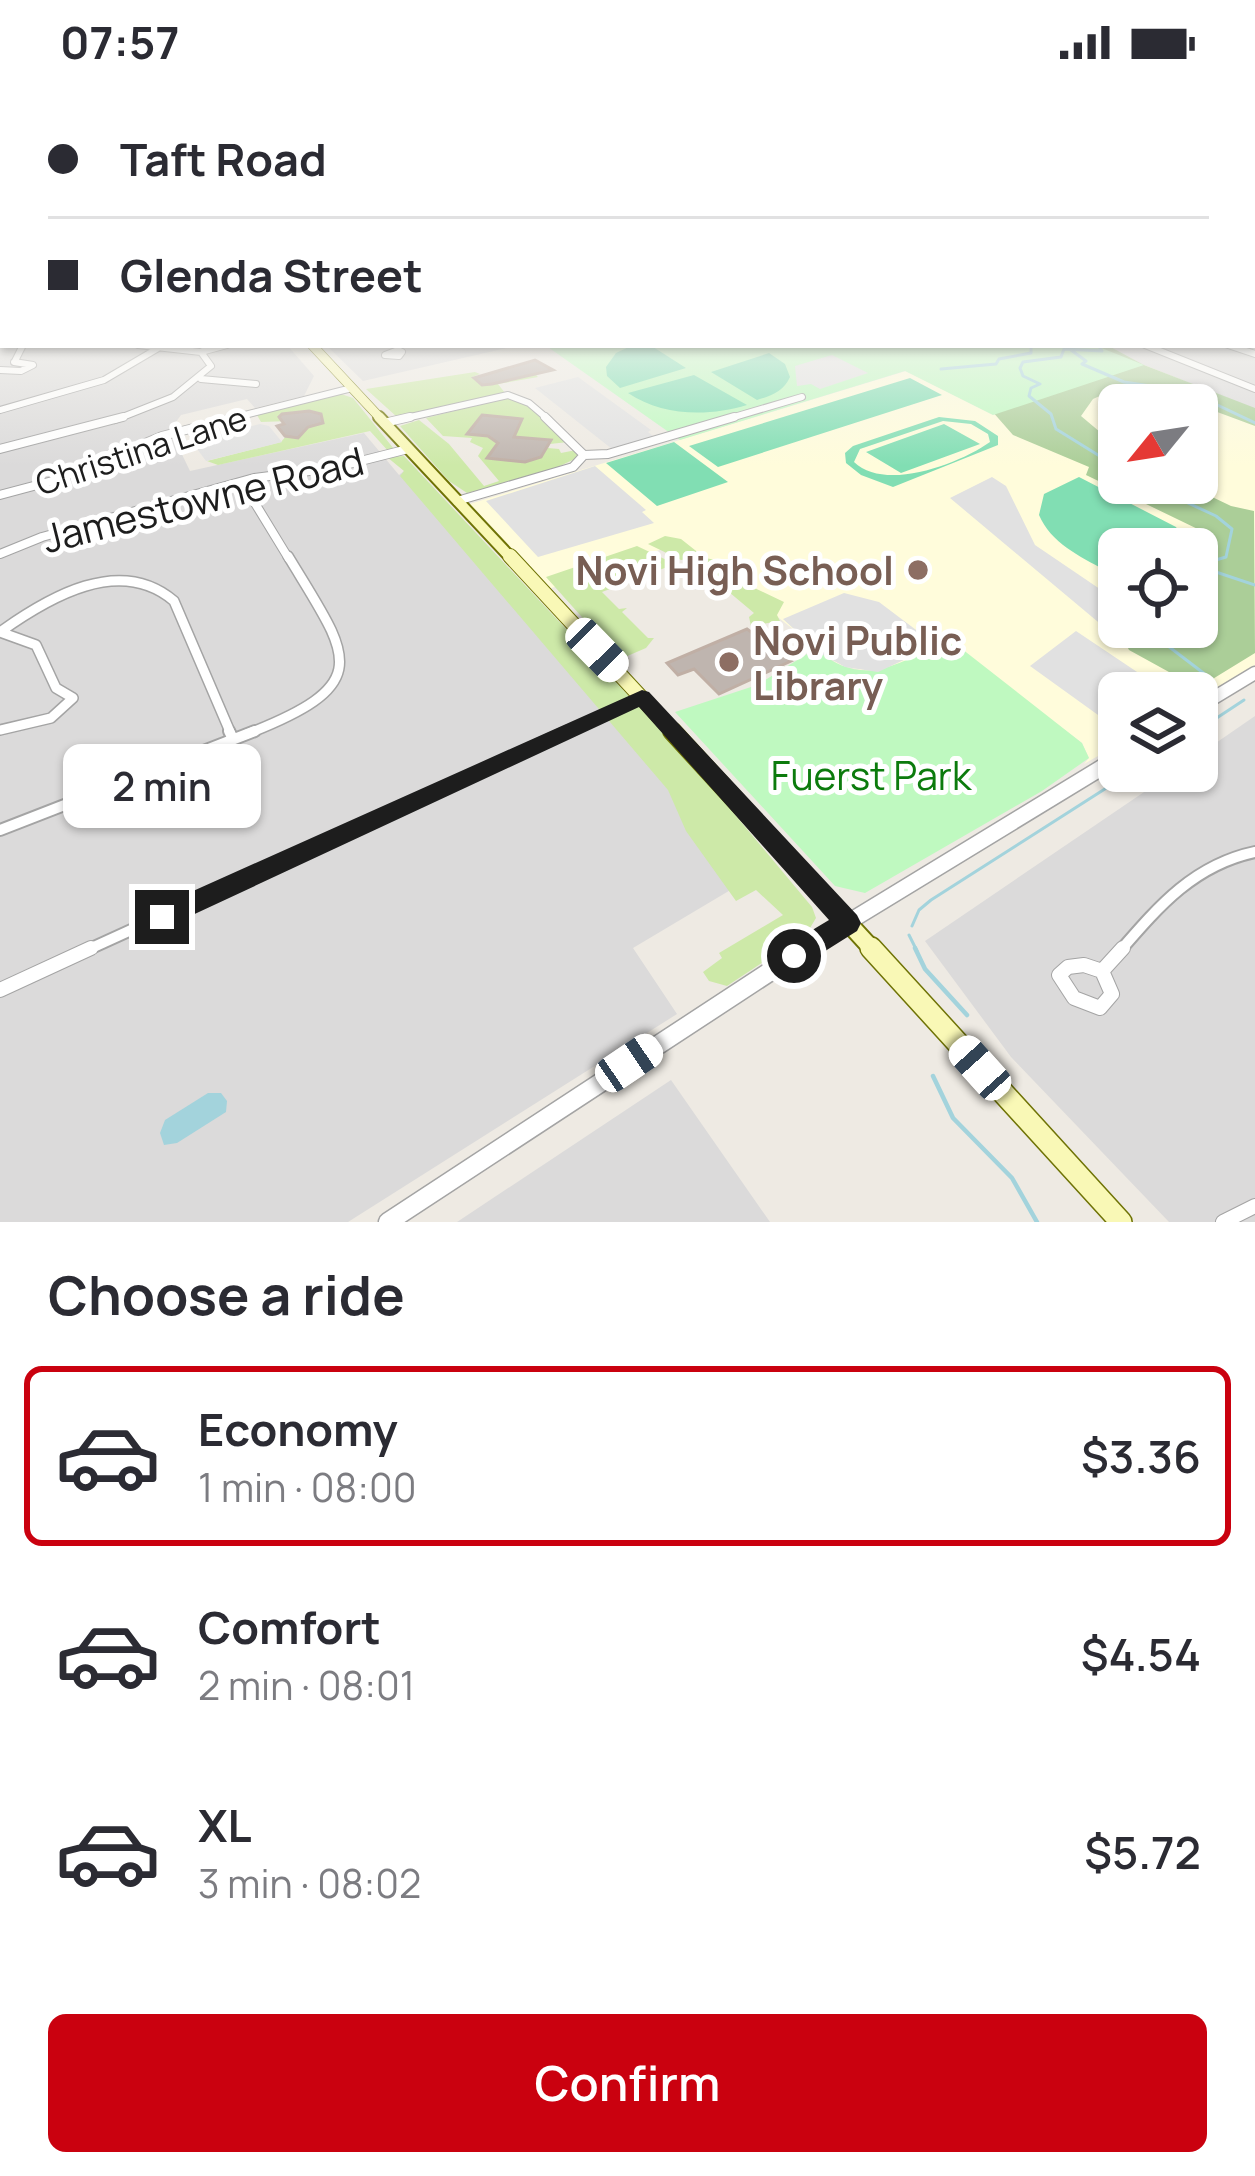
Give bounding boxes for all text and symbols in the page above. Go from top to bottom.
text: 07:57 [60,11,179,73]
text: Taft Road [120,128,327,190]
text: Glenda Street [120,244,423,306]
north arrow [1098,384,1218,504]
map controls [1098,384,1218,792]
street label: Christina Lane [30,395,252,505]
street label: Jamestowne Road [37,433,369,565]
button: locate [1098,528,1218,648]
place label: Novi High School [575,543,894,597]
marker: Novi High School [905,557,931,583]
car [559,612,635,688]
place label: Novi Public Library [753,613,962,712]
marker: Novi Public Library [716,649,742,675]
button: layers [1098,672,1218,792]
callout: 2 min [63,743,261,827]
park label: Fuerst Park [771,748,973,802]
text: 2 min [112,759,212,813]
route end [135,890,189,944]
route start [767,929,821,983]
car [589,1028,669,1098]
car [943,1029,1017,1107]
text: Choose a ride [48,1257,405,1331]
text: Economy [198,1398,398,1460]
icon: car [54,1402,162,1510]
text: $3.36 [1081,1425,1201,1487]
text: 1 min · 08:00 [198,1460,416,1514]
text: Comfort [198,1596,381,1658]
icon: car [54,1600,162,1708]
text: $4.54 [1081,1623,1201,1685]
text: 2 min · 08:01 [198,1658,415,1712]
text: XL [198,1794,252,1856]
icon: car [54,1798,162,1906]
text: $5.72 [1084,1821,1201,1883]
text: 3 min · 08:02 [198,1856,421,1910]
button: Confirm [48,2014,1207,2152]

